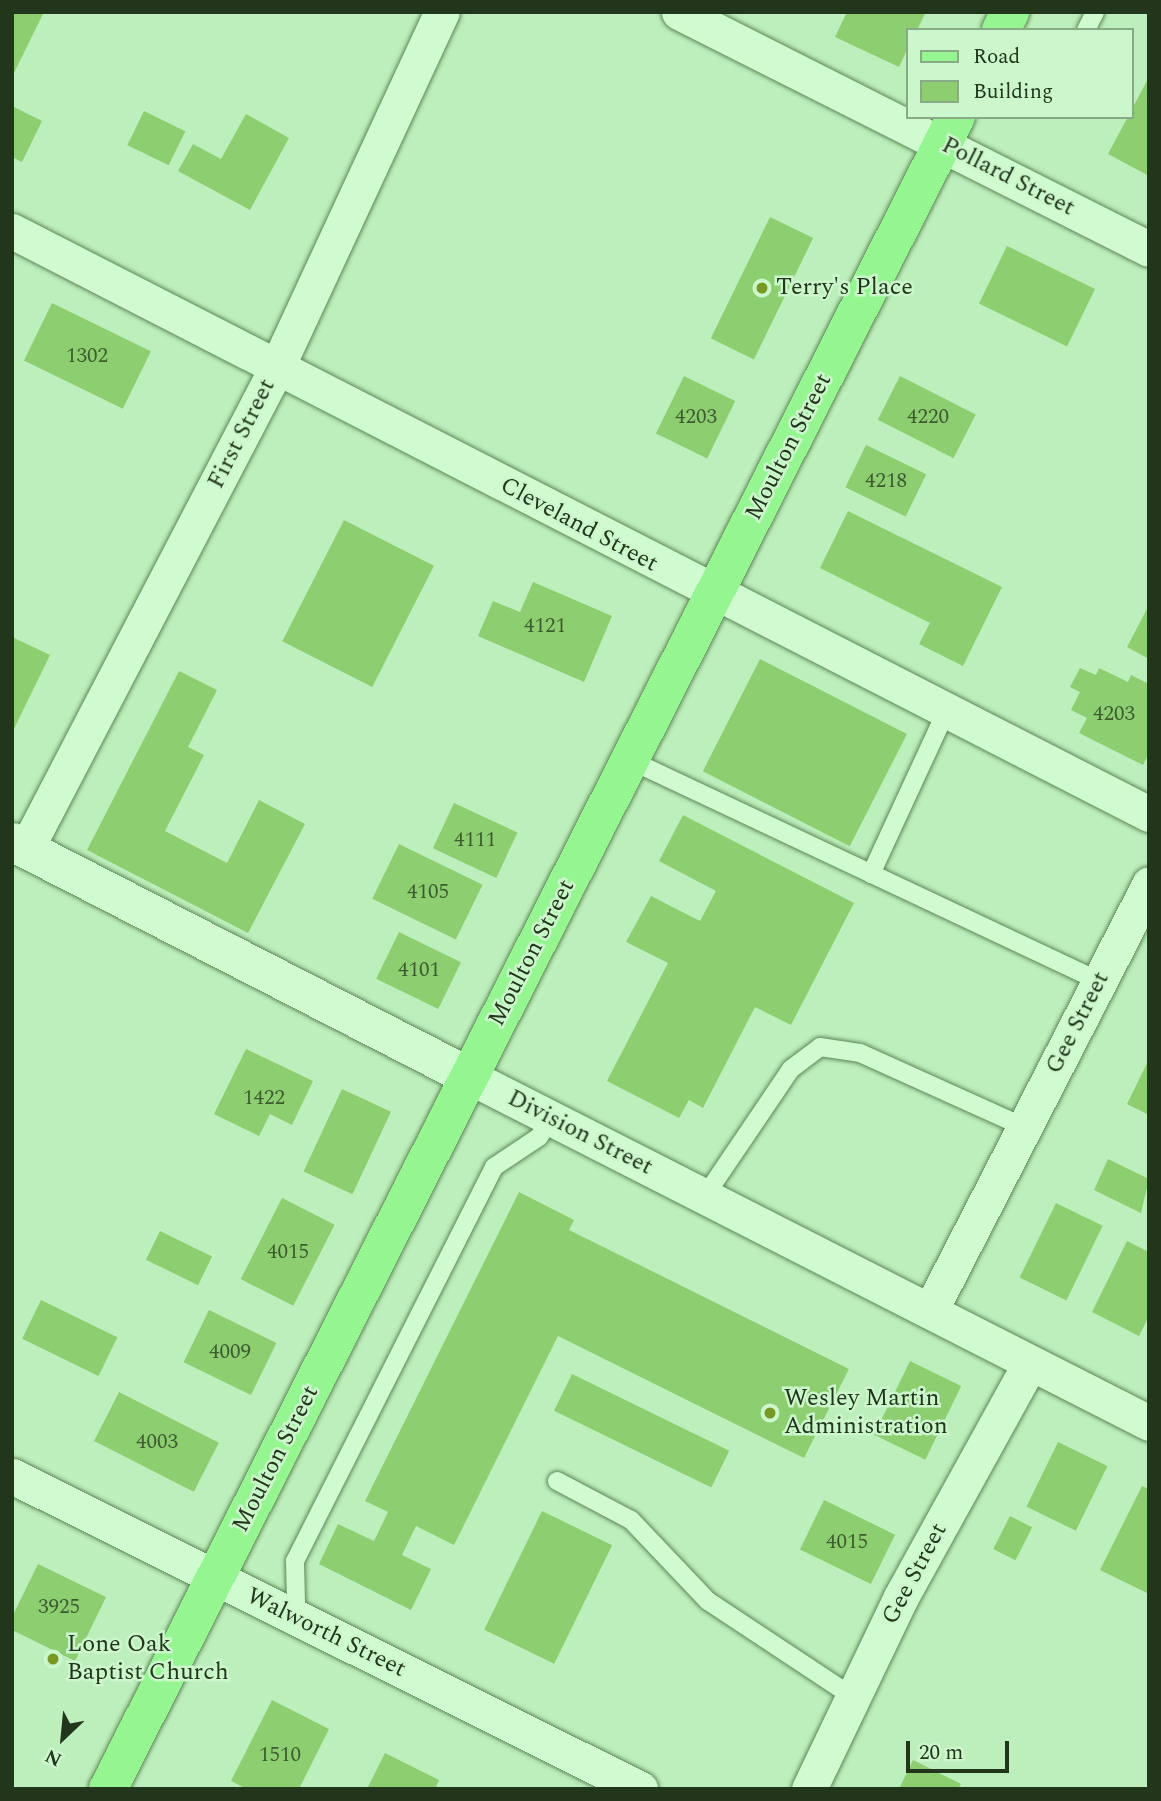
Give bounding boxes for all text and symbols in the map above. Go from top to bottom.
legend [906,28,1133,119]
text: Road [973,41,1020,73]
text: Building [973,76,1053,108]
street label: Pollard Street [937,131,1079,223]
place label: Terry's Place [776,274,913,302]
marker: Terry's Place [754,280,770,296]
house number: 1302 [66,343,108,369]
street label: Moulton Street [740,369,838,525]
street label: First Street [202,374,282,494]
house number: 4203 [675,404,717,430]
house number: 4220 [907,404,949,430]
house number: 4218 [865,468,907,494]
street label: Cleveland Street [495,471,663,579]
house number: 4121 [524,613,566,639]
house number: 4203 [1093,701,1135,727]
house number: 4111 [454,827,496,853]
street label: Moulton Street [483,875,581,1031]
house number: 4105 [407,879,449,905]
house number: 4101 [398,957,440,983]
street label: Gee Street [1040,967,1116,1079]
street label: Division Street [503,1084,657,1182]
house number: 1422 [243,1085,285,1111]
house number: 4015 [267,1239,309,1265]
house number: 4009 [209,1339,251,1365]
street label: Moulton Street [227,1381,325,1537]
place label: Wesley Martin Administration [784,1385,948,1441]
marker: Wesley Martin Administration [762,1405,778,1421]
house number: 4003 [136,1429,178,1455]
street label: Gee Street [876,1518,954,1630]
house number: 4015 [826,1529,868,1555]
street label: Walworth Street [242,1582,410,1684]
house number: 3925 [38,1594,80,1620]
place label: Lone Oak Baptist Church [67,1631,229,1687]
marker: Lone Oak Baptist Church [45,1651,61,1667]
north arrow [28,1703,98,1773]
scale bar [909,1728,1012,1772]
text: 20 m [919,1737,963,1769]
text: N [40,1741,67,1774]
house number: 1510 [259,1742,301,1768]

